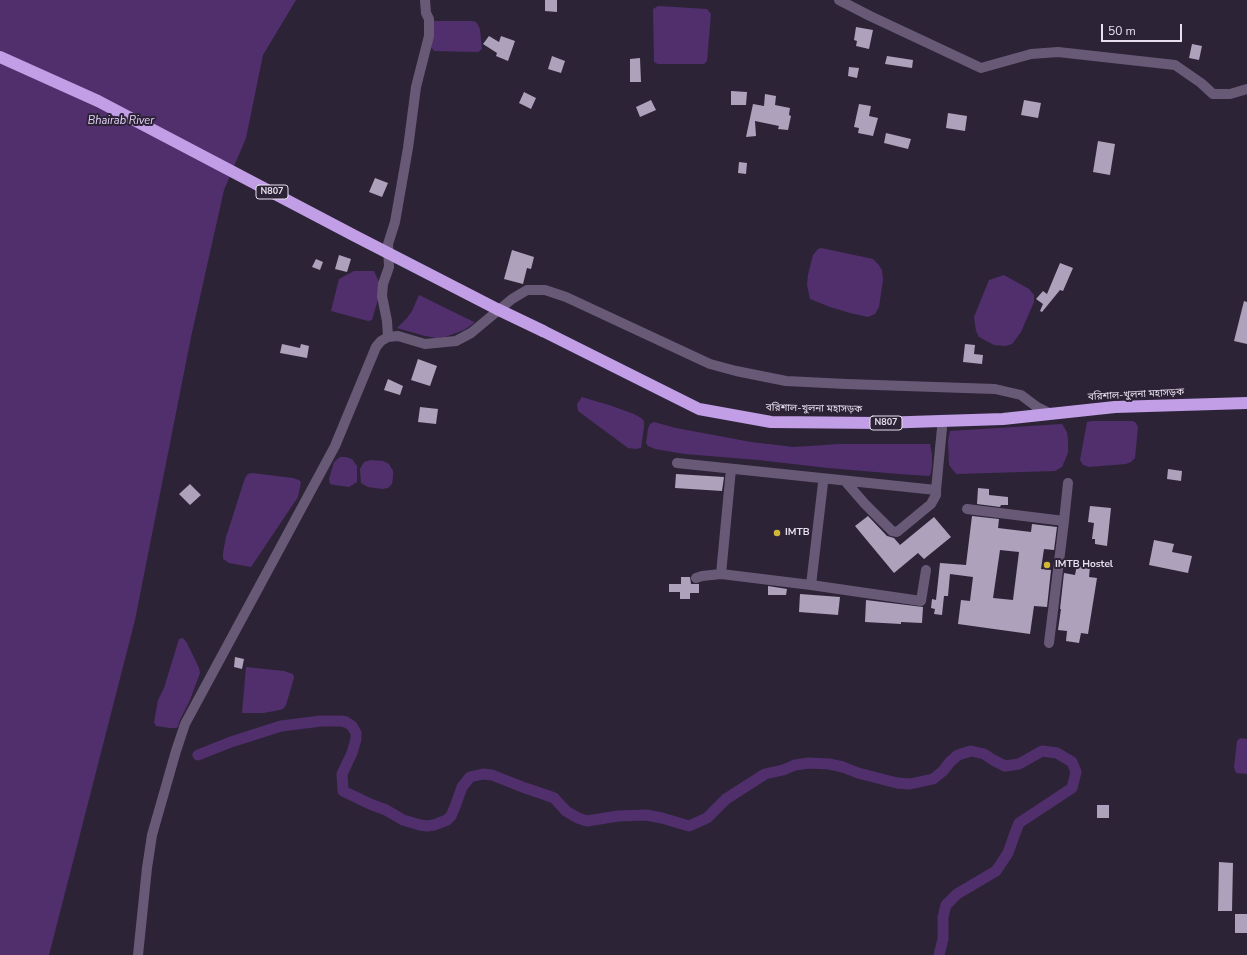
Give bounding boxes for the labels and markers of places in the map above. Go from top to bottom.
place label: IMTB [785,527,810,539]
marker: IMTB [772,528,782,538]
place label: IMTB Hostel [1055,559,1113,571]
marker: IMTB Hostel [1042,560,1052,570]

